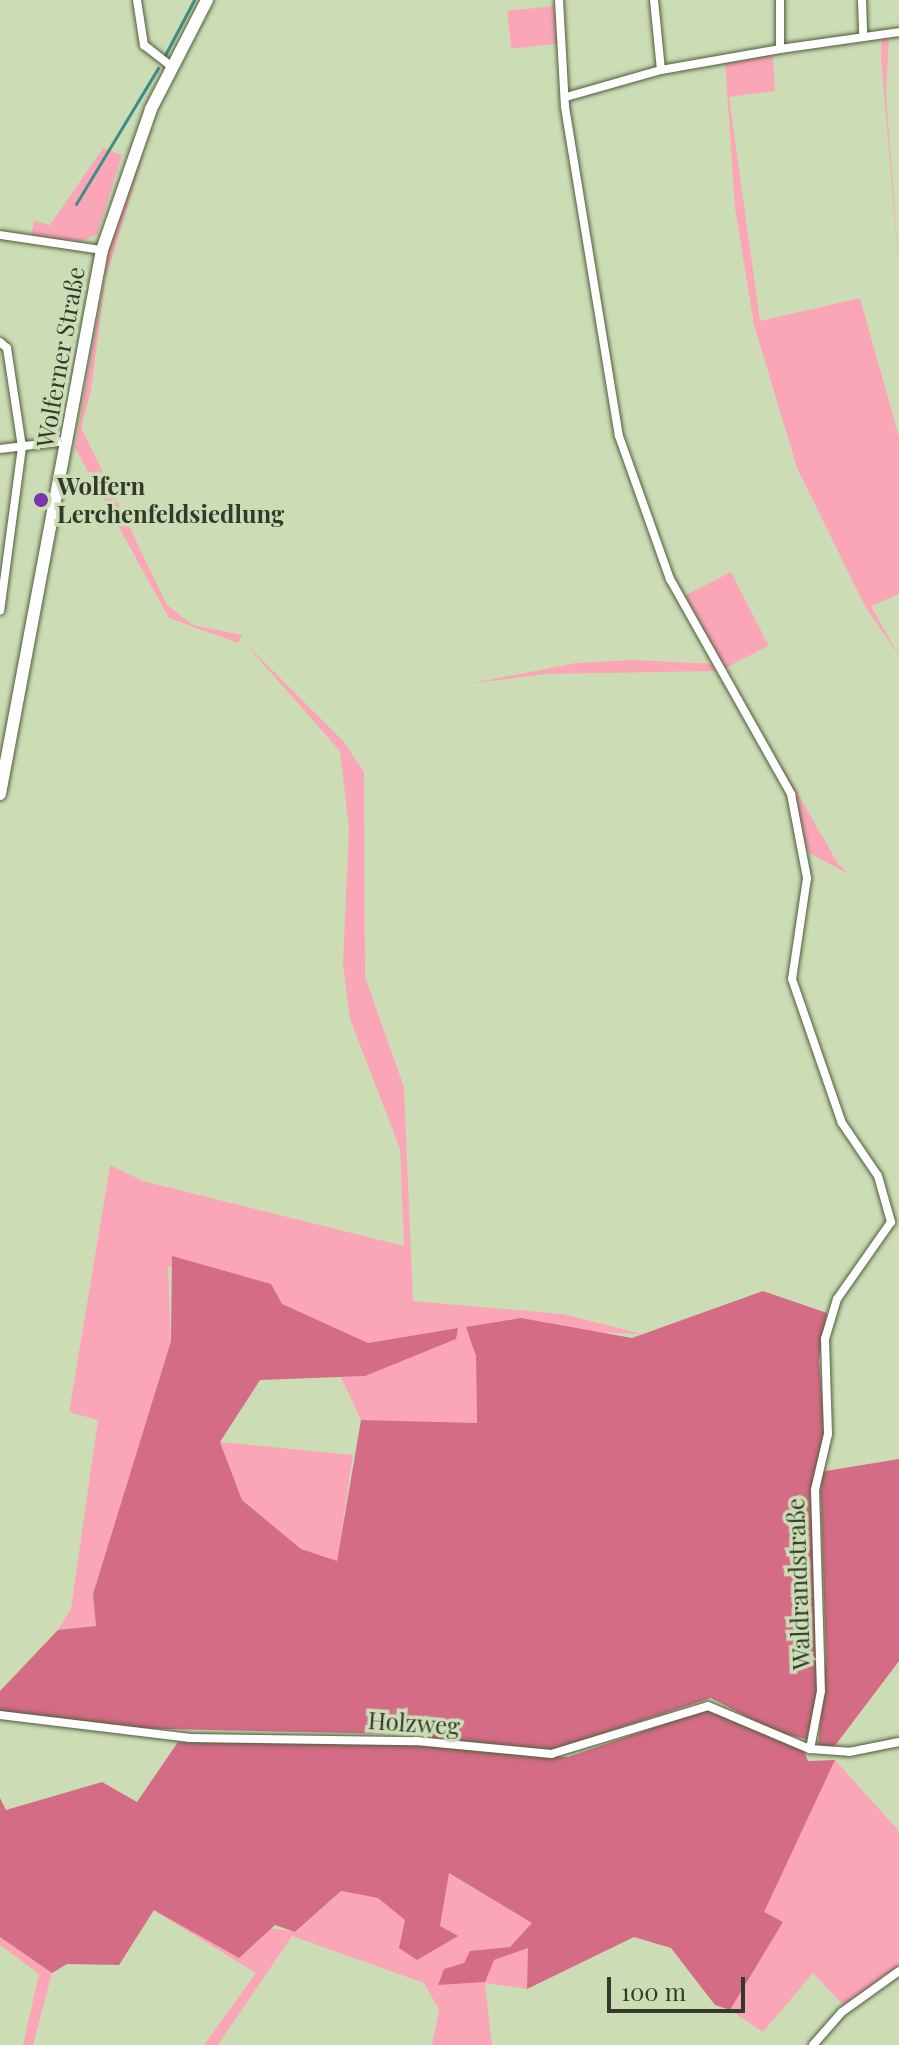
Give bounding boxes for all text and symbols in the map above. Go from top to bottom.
street label: Wolferner Straße [30,264,90,450]
place label: Wolfern Lerchenfeldsiedlung [57,472,284,528]
marker: Wolfern Lerchenfeldsiedlung [32,491,50,509]
street label: Waldrandstraße [781,1498,815,1670]
street label: Holzweg [367,1705,461,1741]
scale bar [611,1961,749,2011]
text: 100 m [621,1975,686,2007]

